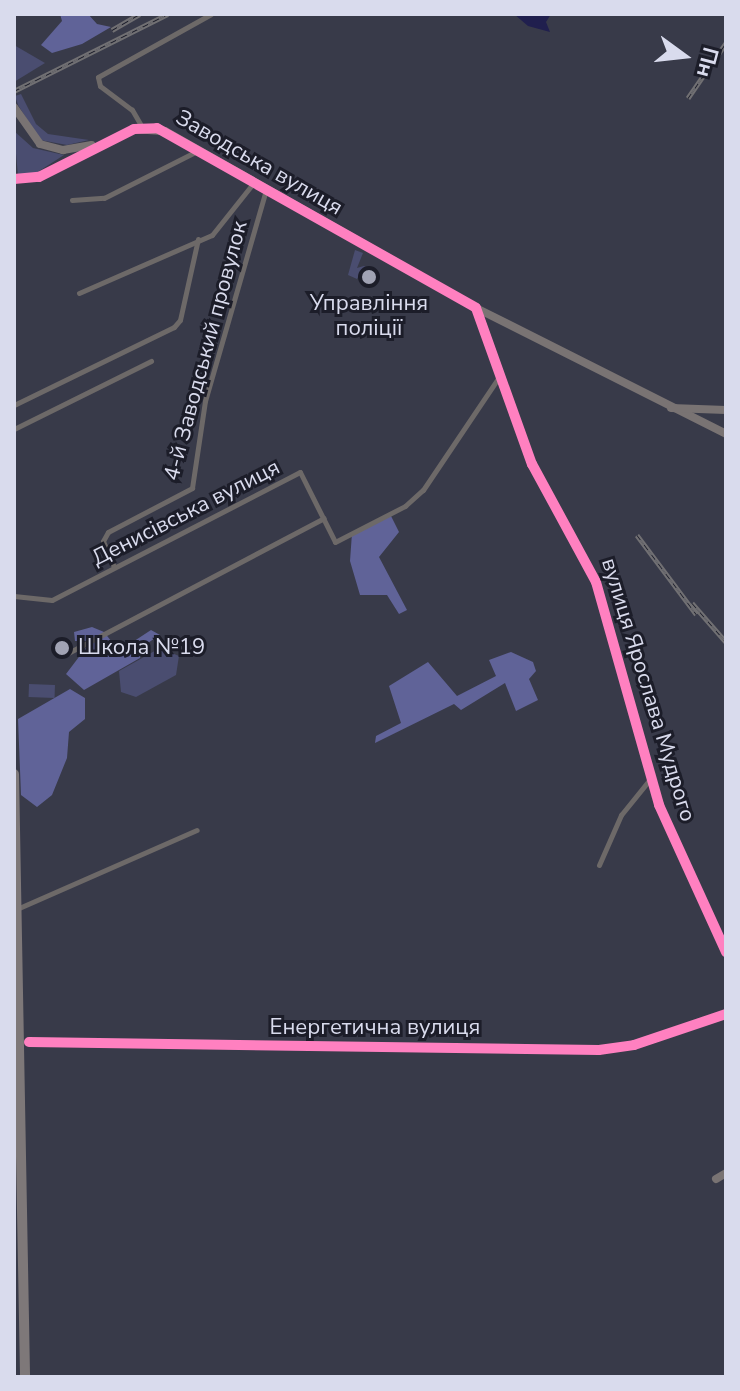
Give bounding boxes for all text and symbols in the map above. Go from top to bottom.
north arrow [644,16,724,96]
text: Пн [689,44,726,81]
street label: Заводська вулиця [171,105,347,221]
street label: 4-й Заводський провулок [159,218,253,484]
marker: Управління поліції [360,268,378,286]
place label: Управління поліції [310,290,428,342]
street label: Денисівська вулиця [88,454,284,572]
street label: вулиця Ярослава Мудрого [595,555,701,825]
place label: Школа №19 [78,635,205,661]
marker: Школа №19 [53,639,71,657]
street label: Енергетична вулиця [270,1015,480,1041]

